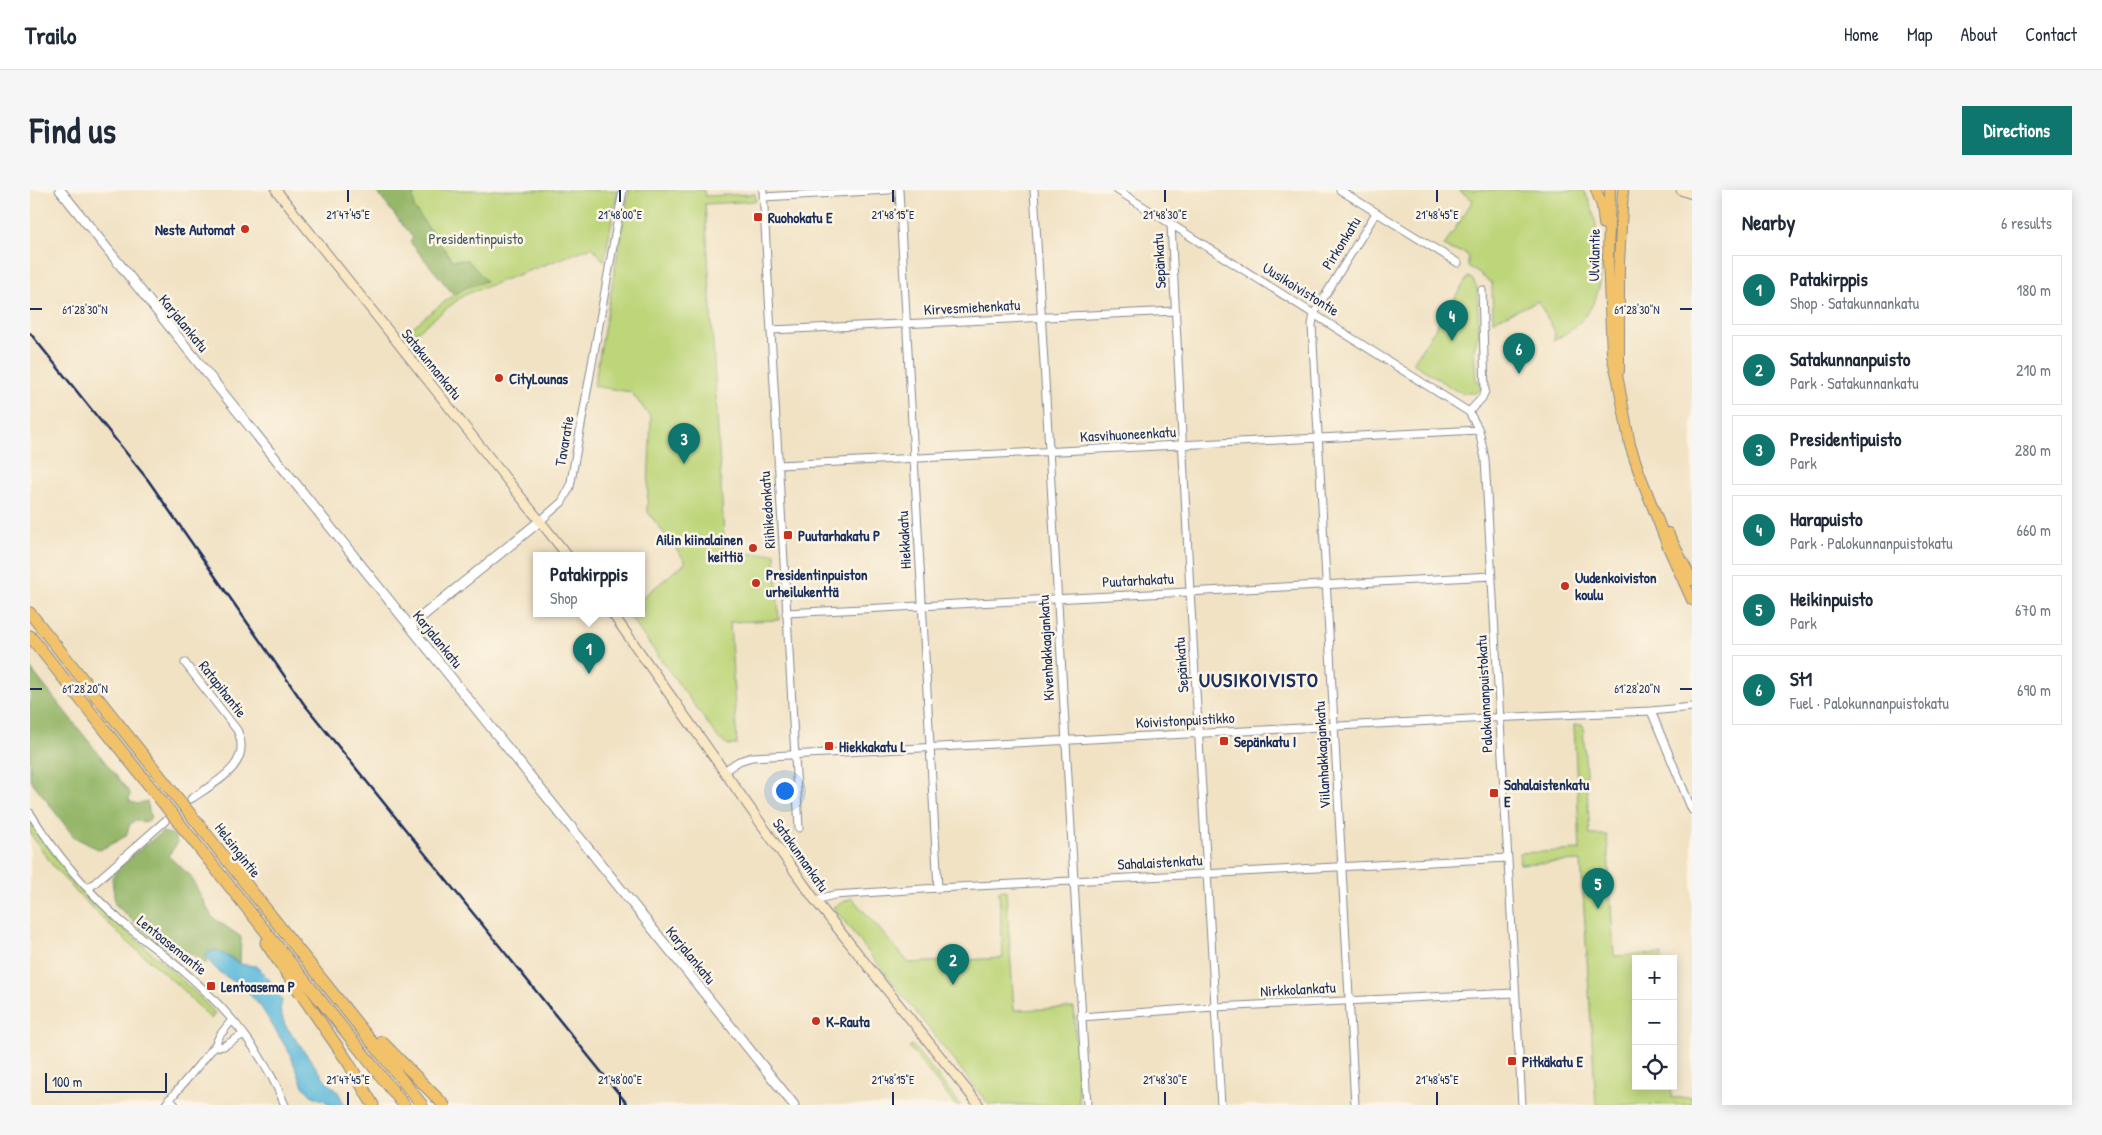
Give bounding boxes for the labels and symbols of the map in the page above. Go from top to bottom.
text: 21°47'45"E [326,206,371,223]
text: 21°48'00"E [598,206,643,223]
text: 21°48'15"E [872,206,915,223]
text: 21°48'30"E [1143,206,1188,223]
text: 21°48'45"E [1416,206,1459,223]
place label: Ruohokatu E [768,207,833,228]
marker: Ruohokatu E [752,211,764,223]
street label: Pirkonkatu [1317,213,1365,273]
place label: Neste Automat [155,219,236,240]
marker: Neste Automat [239,223,251,235]
park label: Presidentinpuisto [429,228,523,249]
street label: Ulvilantie [1583,228,1605,282]
street label: Sepänkatu [1147,233,1171,289]
street label: Uusikoivistontie [1259,257,1343,321]
street label: Karjalankatu [154,290,214,356]
street label: Kirvesmiehenkatu [923,294,1021,320]
pin: 4 [1436,300,1468,341]
text: 61°28'30"N [62,301,108,318]
text: 61°28'30"N [1614,301,1660,318]
street label: Satakunnankatu [397,324,467,404]
pin: 6 [1503,333,1535,374]
place label: CityLounas [509,368,568,390]
marker: CityLounas [493,372,505,384]
street label: Tavaratie [549,414,579,468]
street label: Kasvihuoneenkatu [1080,421,1176,447]
pin: 3 [668,423,700,464]
street label: Riihikedonkatu [754,471,780,549]
street label: Hiekkakatu [892,511,916,569]
place label: Puutarhakatu P [798,525,880,546]
place label: Ailin kiinalainen keittiö [656,529,743,567]
marker: Puutarhakatu P [782,529,794,541]
marker: Ailin kiinalainen keittiö [747,542,759,554]
place label: Presidentinpuiston urheilukenttä [766,564,868,602]
place label: Uudenkoiviston koulu [1575,567,1657,605]
street label: Puutarhakatu [1102,568,1174,592]
marker: Presidentinpuiston urheilukenttä [750,577,762,589]
marker: Uudenkoiviston koulu [1559,580,1571,592]
street label: Kivenhakkaajankatu [1033,595,1059,701]
street label: Karjalankatu [408,606,468,672]
pin: 1 [573,633,605,674]
street label: Palokunnanpuistokatu [1470,635,1498,753]
street label: Sepänkatu [1169,637,1193,693]
street label: Ratapihantie [194,656,252,722]
district label: UUSIKOIVISTO [1199,666,1319,693]
text: 61°28'20"N [62,680,108,697]
text: 61°28'20"N [1614,680,1660,697]
street label: Viilanhakkaajankatu [1309,701,1335,809]
street label: Koivistonpuistikko [1135,707,1235,733]
place label: Sepänkatu I [1234,731,1296,753]
marker: Sepänkatu I [1218,735,1230,747]
place label: Hiekkakatu L [839,736,906,757]
marker: Hiekkakatu L [823,740,835,752]
place label: Sahalaistenkatu E [1504,774,1590,812]
your location [772,778,798,804]
marker: Sahalaistenkatu E [1488,787,1500,799]
street label: Satakunnankatu [768,814,834,896]
street label: Helsingintie [210,818,266,882]
street label: Sahalaistenkatu [1117,849,1203,875]
pin: 5 [1582,868,1614,909]
street label: Lentoasemantie [133,910,211,980]
street label: Karjalankatu [661,922,721,988]
pin: 2 [937,944,969,985]
place label: Lentoasema P [221,976,295,997]
street label: Nirkkolankatu [1260,977,1336,1001]
marker: Lentoasema P [205,980,217,992]
place label: K-Rauta [826,1011,870,1032]
marker: K-Rauta [810,1015,822,1027]
place label: Pitkäkatu E [1522,1051,1584,1072]
marker: Pitkäkatu E [1506,1055,1518,1067]
scale bar [45,1070,168,1093]
text: 21°47'45"E [326,1071,371,1088]
text: 21°48'00"E [598,1071,643,1088]
text: 21°48'15"E [872,1071,915,1088]
text: 21°48'30"E [1143,1071,1188,1088]
text: 21°48'45"E [1416,1071,1459,1088]

